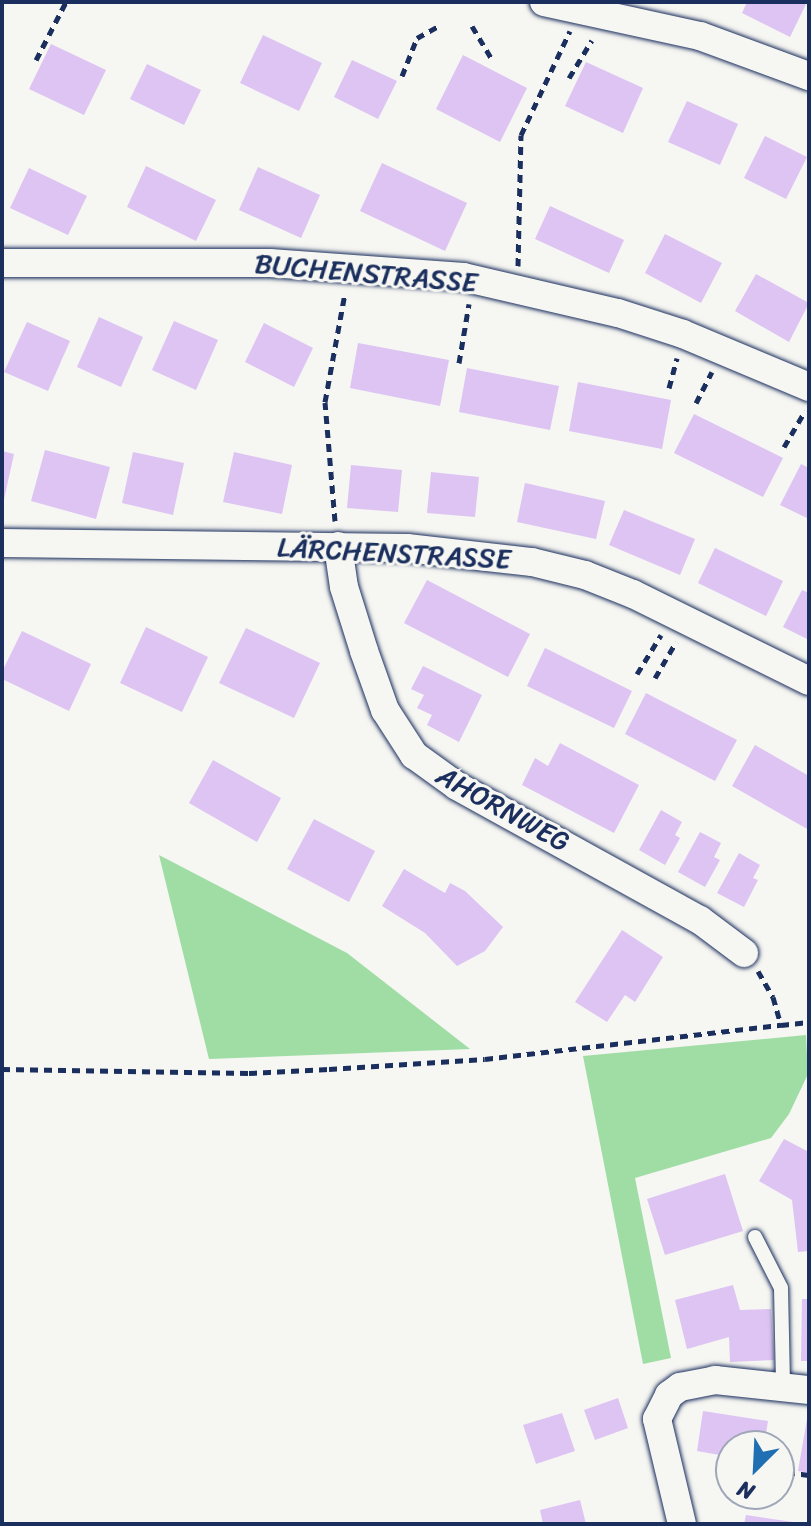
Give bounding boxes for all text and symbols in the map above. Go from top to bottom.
street label: BUCHENSTRASSE [253,247,479,299]
street label: LÄRCHENSTRASSE [276,530,512,576]
street label: AHORNWEG [430,759,576,859]
north arrow [715,1430,795,1510]
text: N [731,1470,761,1511]

